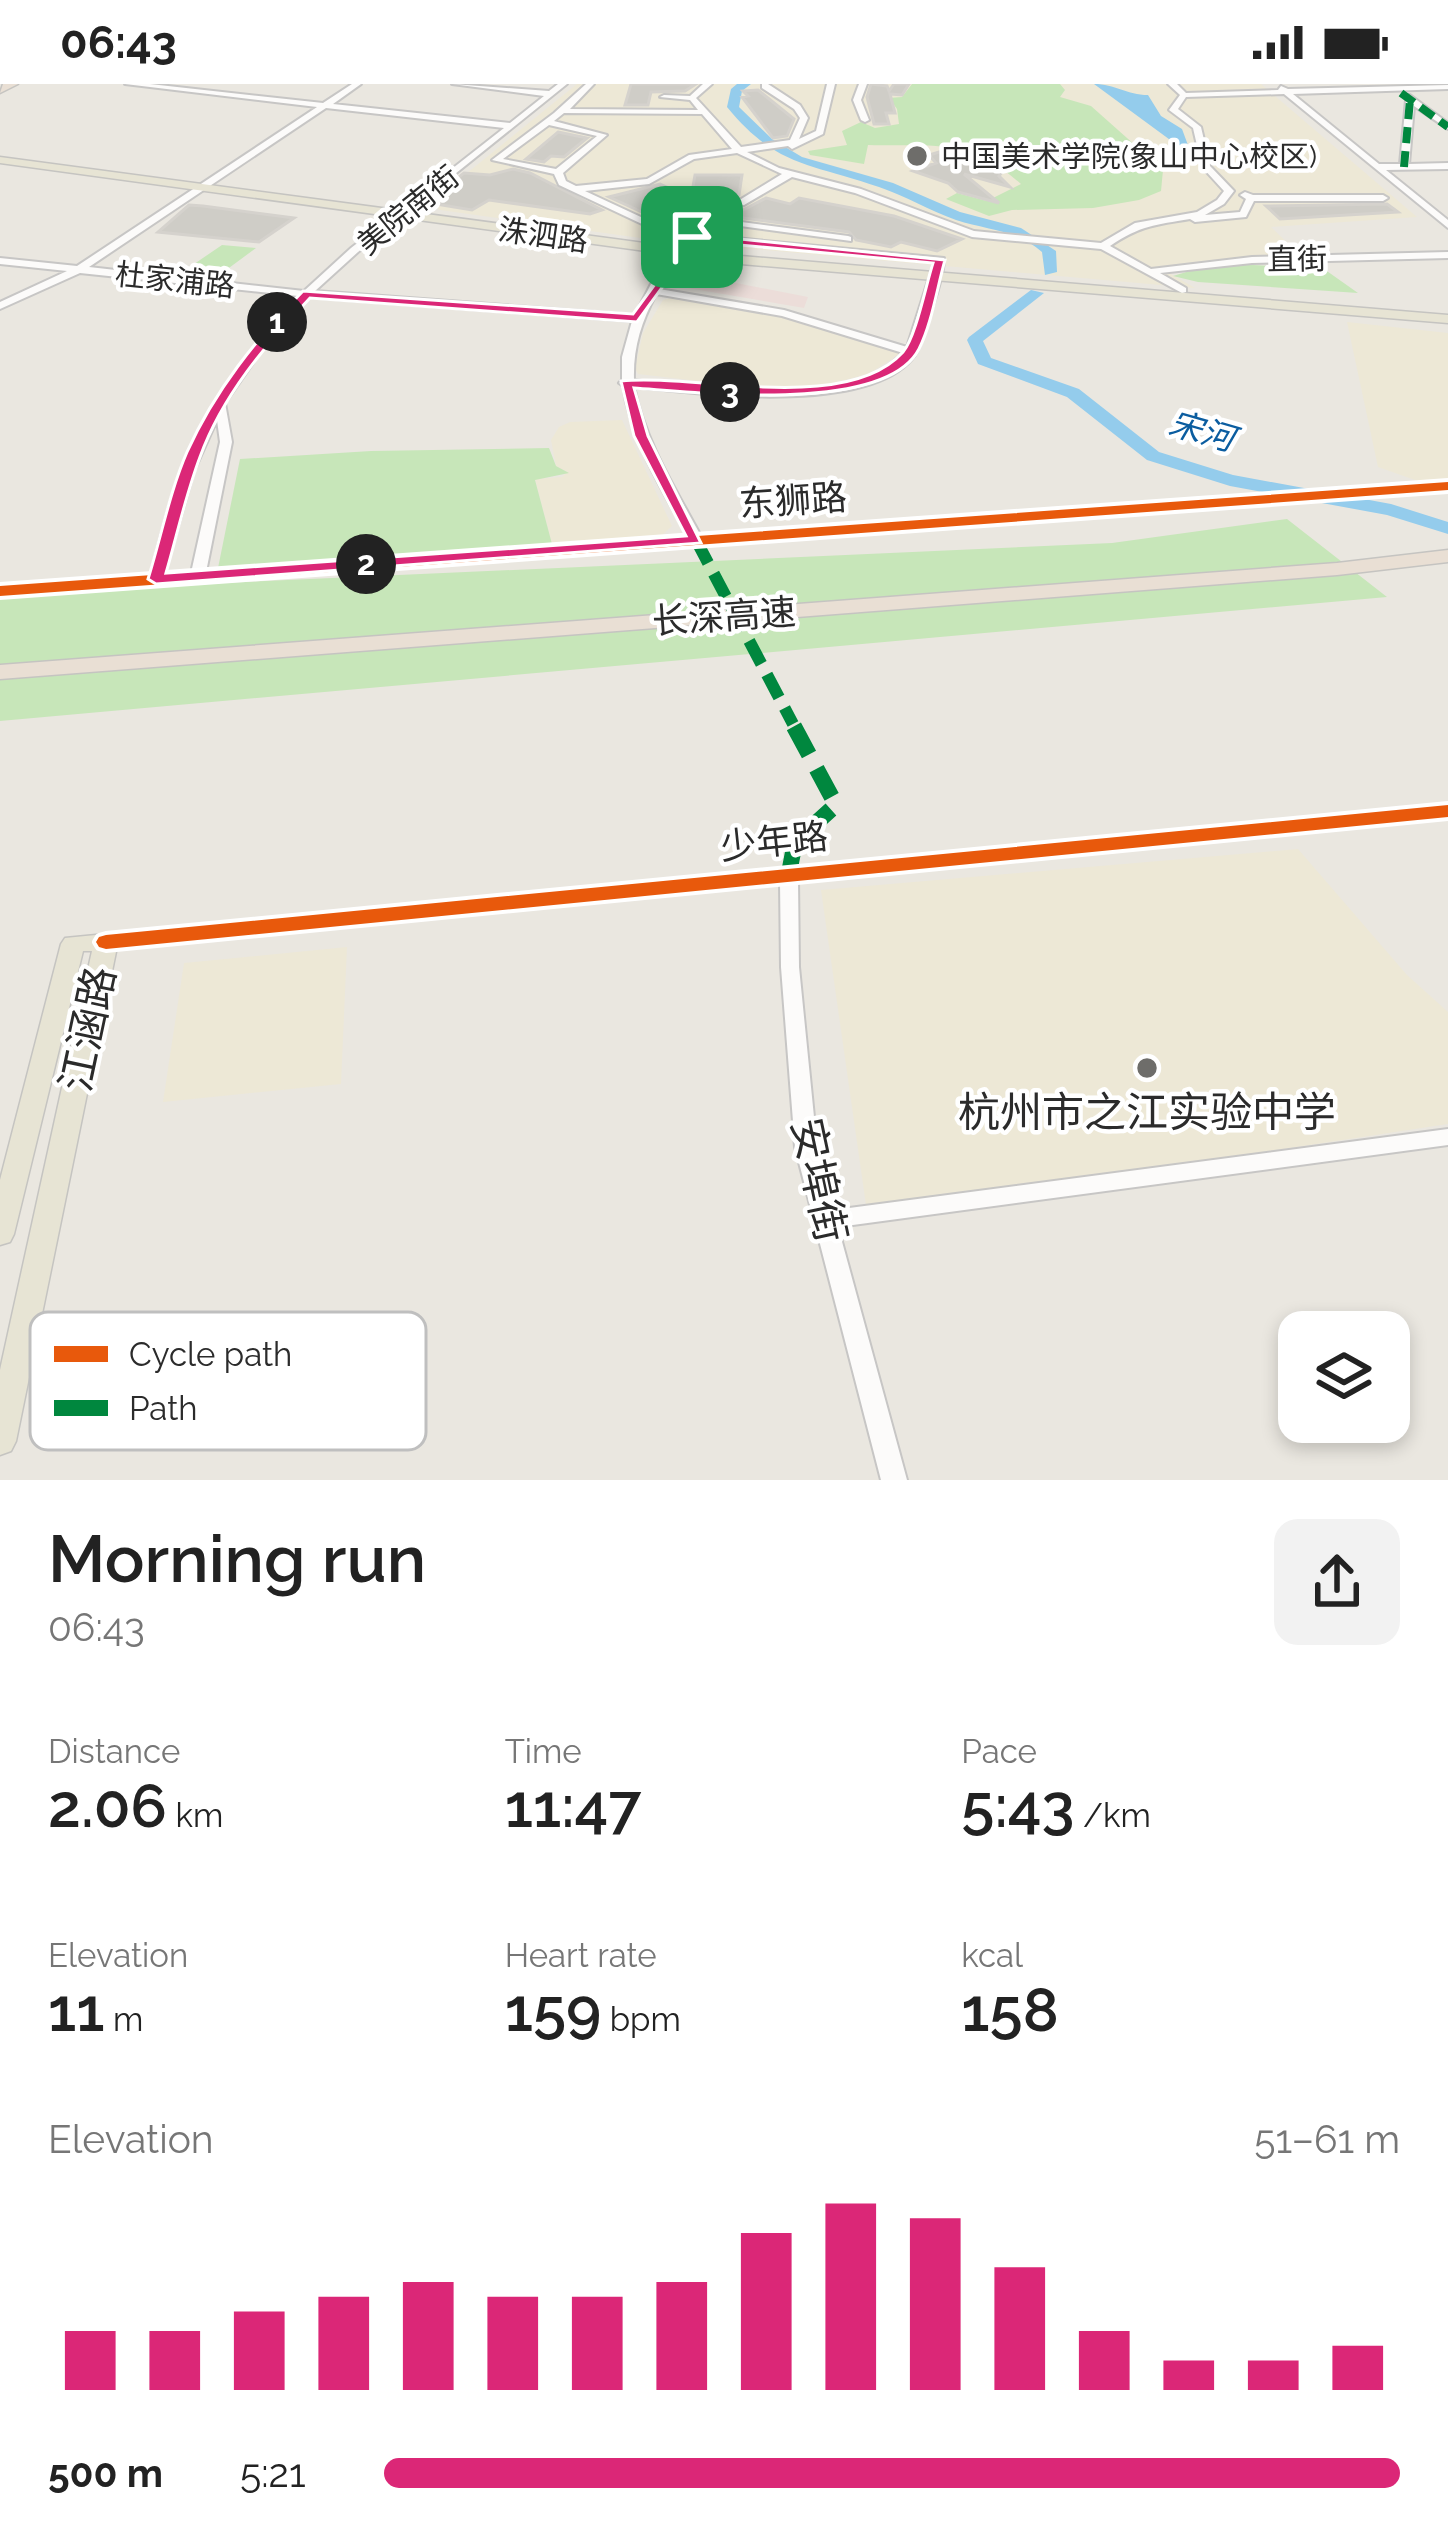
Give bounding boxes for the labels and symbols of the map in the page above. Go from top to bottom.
place label: 中国美术学院(象山中心校区) [941,139,1317,174]
marker: 中国美术学院(象山中心校区) [904,143,930,169]
street label: 美院南街 [350,159,466,261]
pin [641,186,743,288]
street label: 洙泗路 [496,211,590,259]
street label: 直街 [1267,241,1327,277]
street label: 杜家浦路 [113,256,237,304]
pin: 1 [247,292,307,352]
pin: 3 [700,362,760,422]
water label: 宋河 [1165,403,1245,460]
street label: 东狮路 [738,475,848,525]
pin: 2 [336,534,396,594]
street label: 长深高速 [651,590,797,642]
street label: 少年路 [718,814,830,868]
street label: 江涵路 [51,962,125,1096]
marker: 杭州市之江实验中学 [1134,1055,1160,1081]
place label: 杭州市之江实验中学 [958,1088,1336,1137]
street label: 安埠街 [782,1113,856,1247]
legend [30,1312,426,1450]
text: Cycle path [129,1335,292,1374]
text: Path [129,1389,198,1428]

